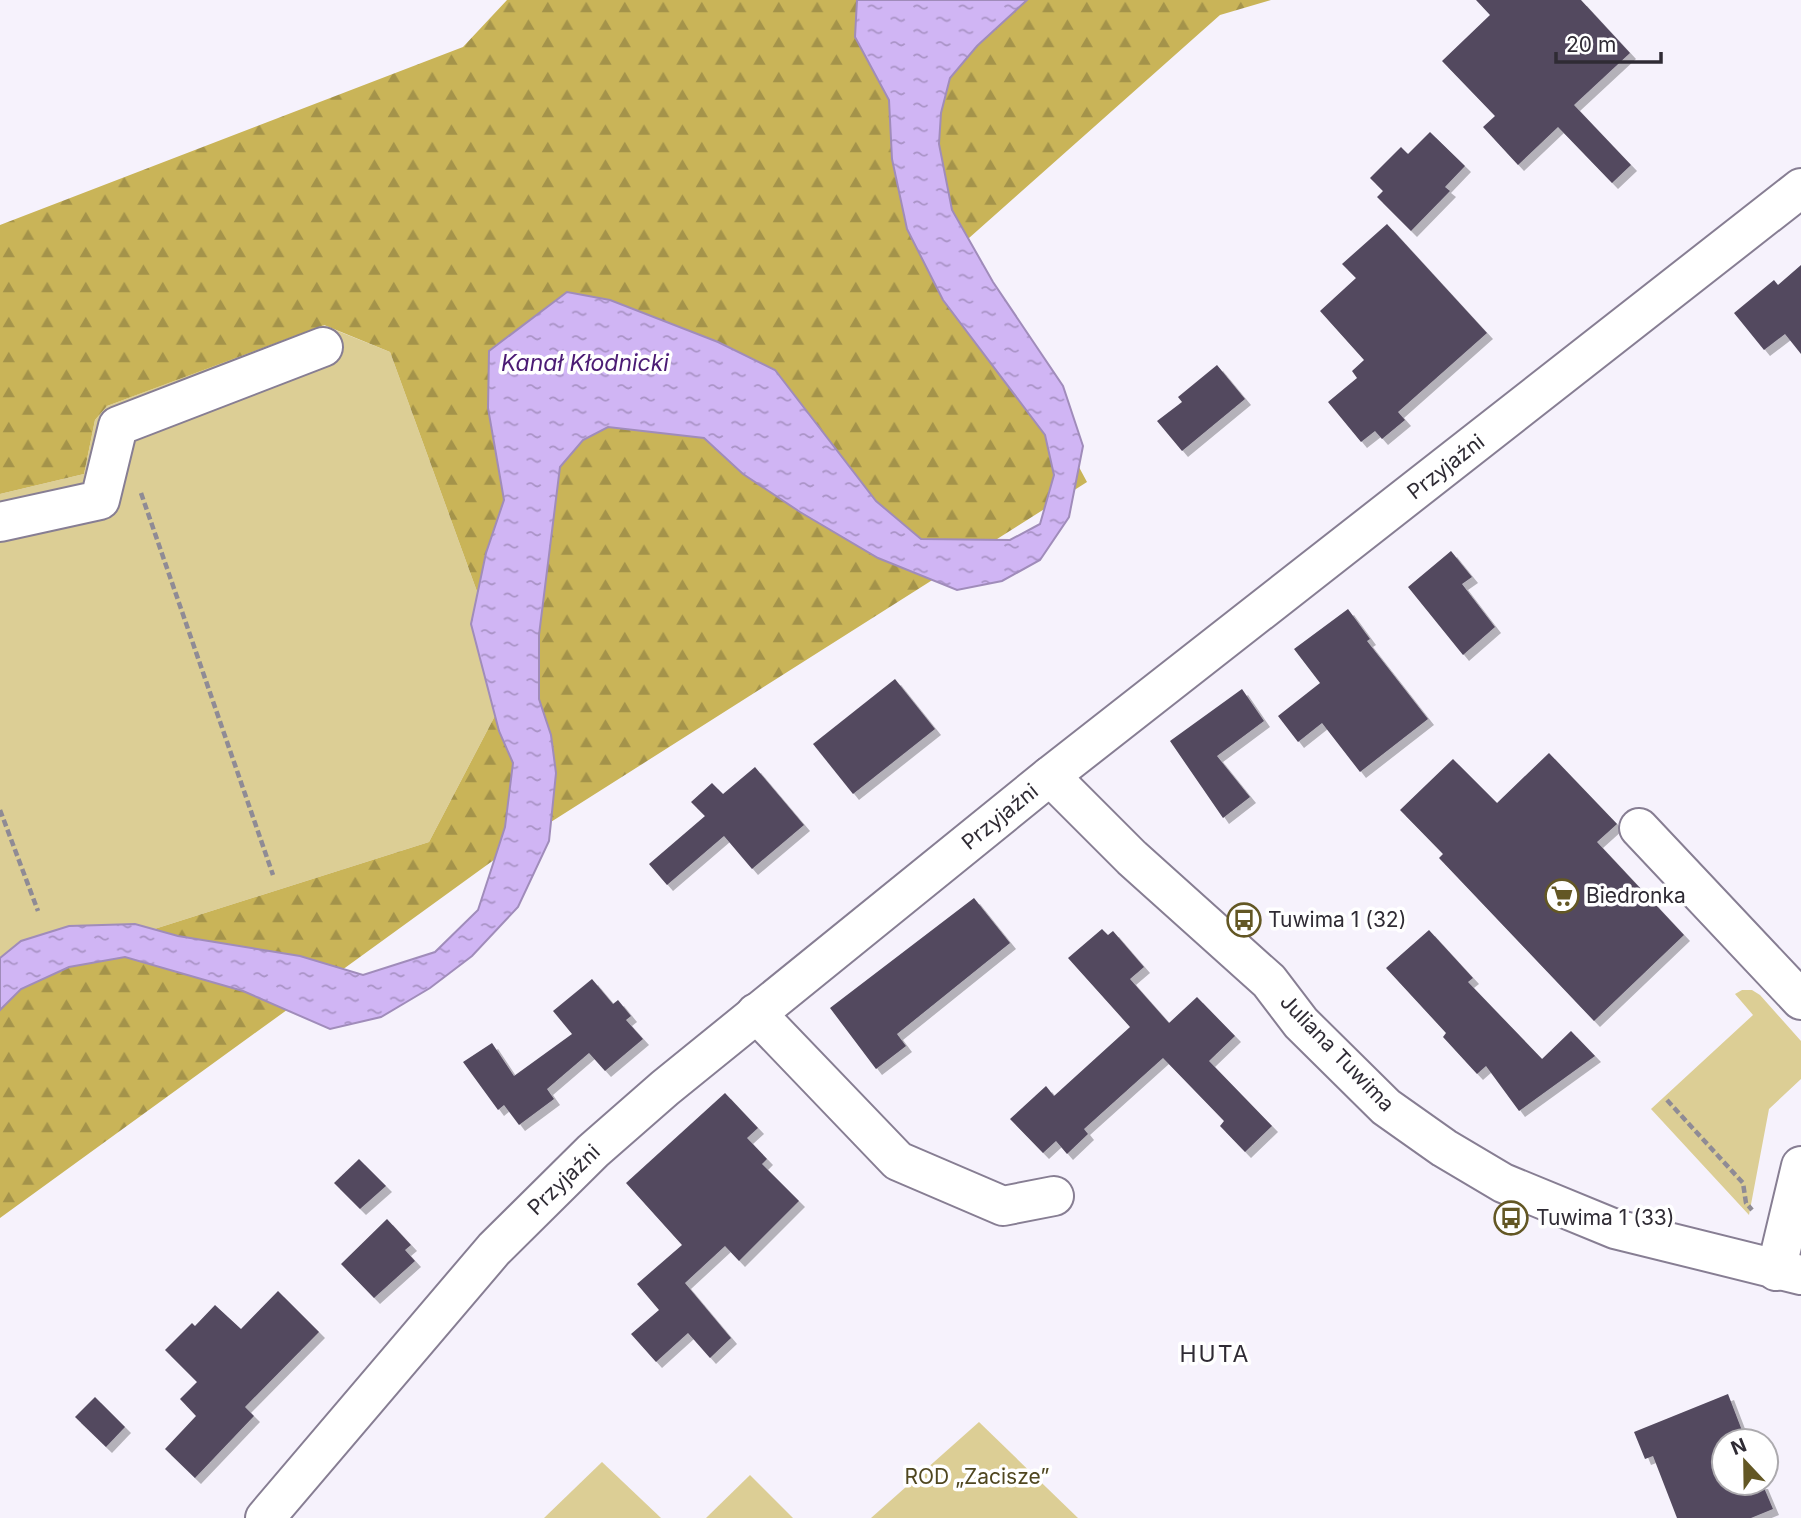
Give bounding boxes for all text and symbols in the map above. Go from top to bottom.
scale bar [1556,21,1661,65]
text: 20 m [1566,32,1616,57]
water label: Kanał Kłodnicki [501,349,669,377]
street label: Przyjaźni [1402,429,1489,504]
street label: Przyjaźni [957,778,1043,855]
supermarket icon: Biedronka [1543,877,1581,915]
place label: Biedronka [1586,883,1686,908]
bus stop icon: Tuwima 1 (32) [1225,901,1263,939]
place label: Tuwima 1 (32) [1268,907,1406,932]
street label: Juliana Tuwima [1275,989,1400,1116]
street label: Przyjaźni [522,1139,605,1220]
bus stop icon: Tuwima 1 (33) [1492,1199,1530,1237]
place label: Tuwima 1 (33) [1536,1205,1675,1230]
district label: HUTA [1180,1340,1250,1368]
north arrow [1710,1427,1780,1497]
text: N [1728,1433,1750,1460]
park label: ROD „Zacisze” [905,1464,1049,1489]

